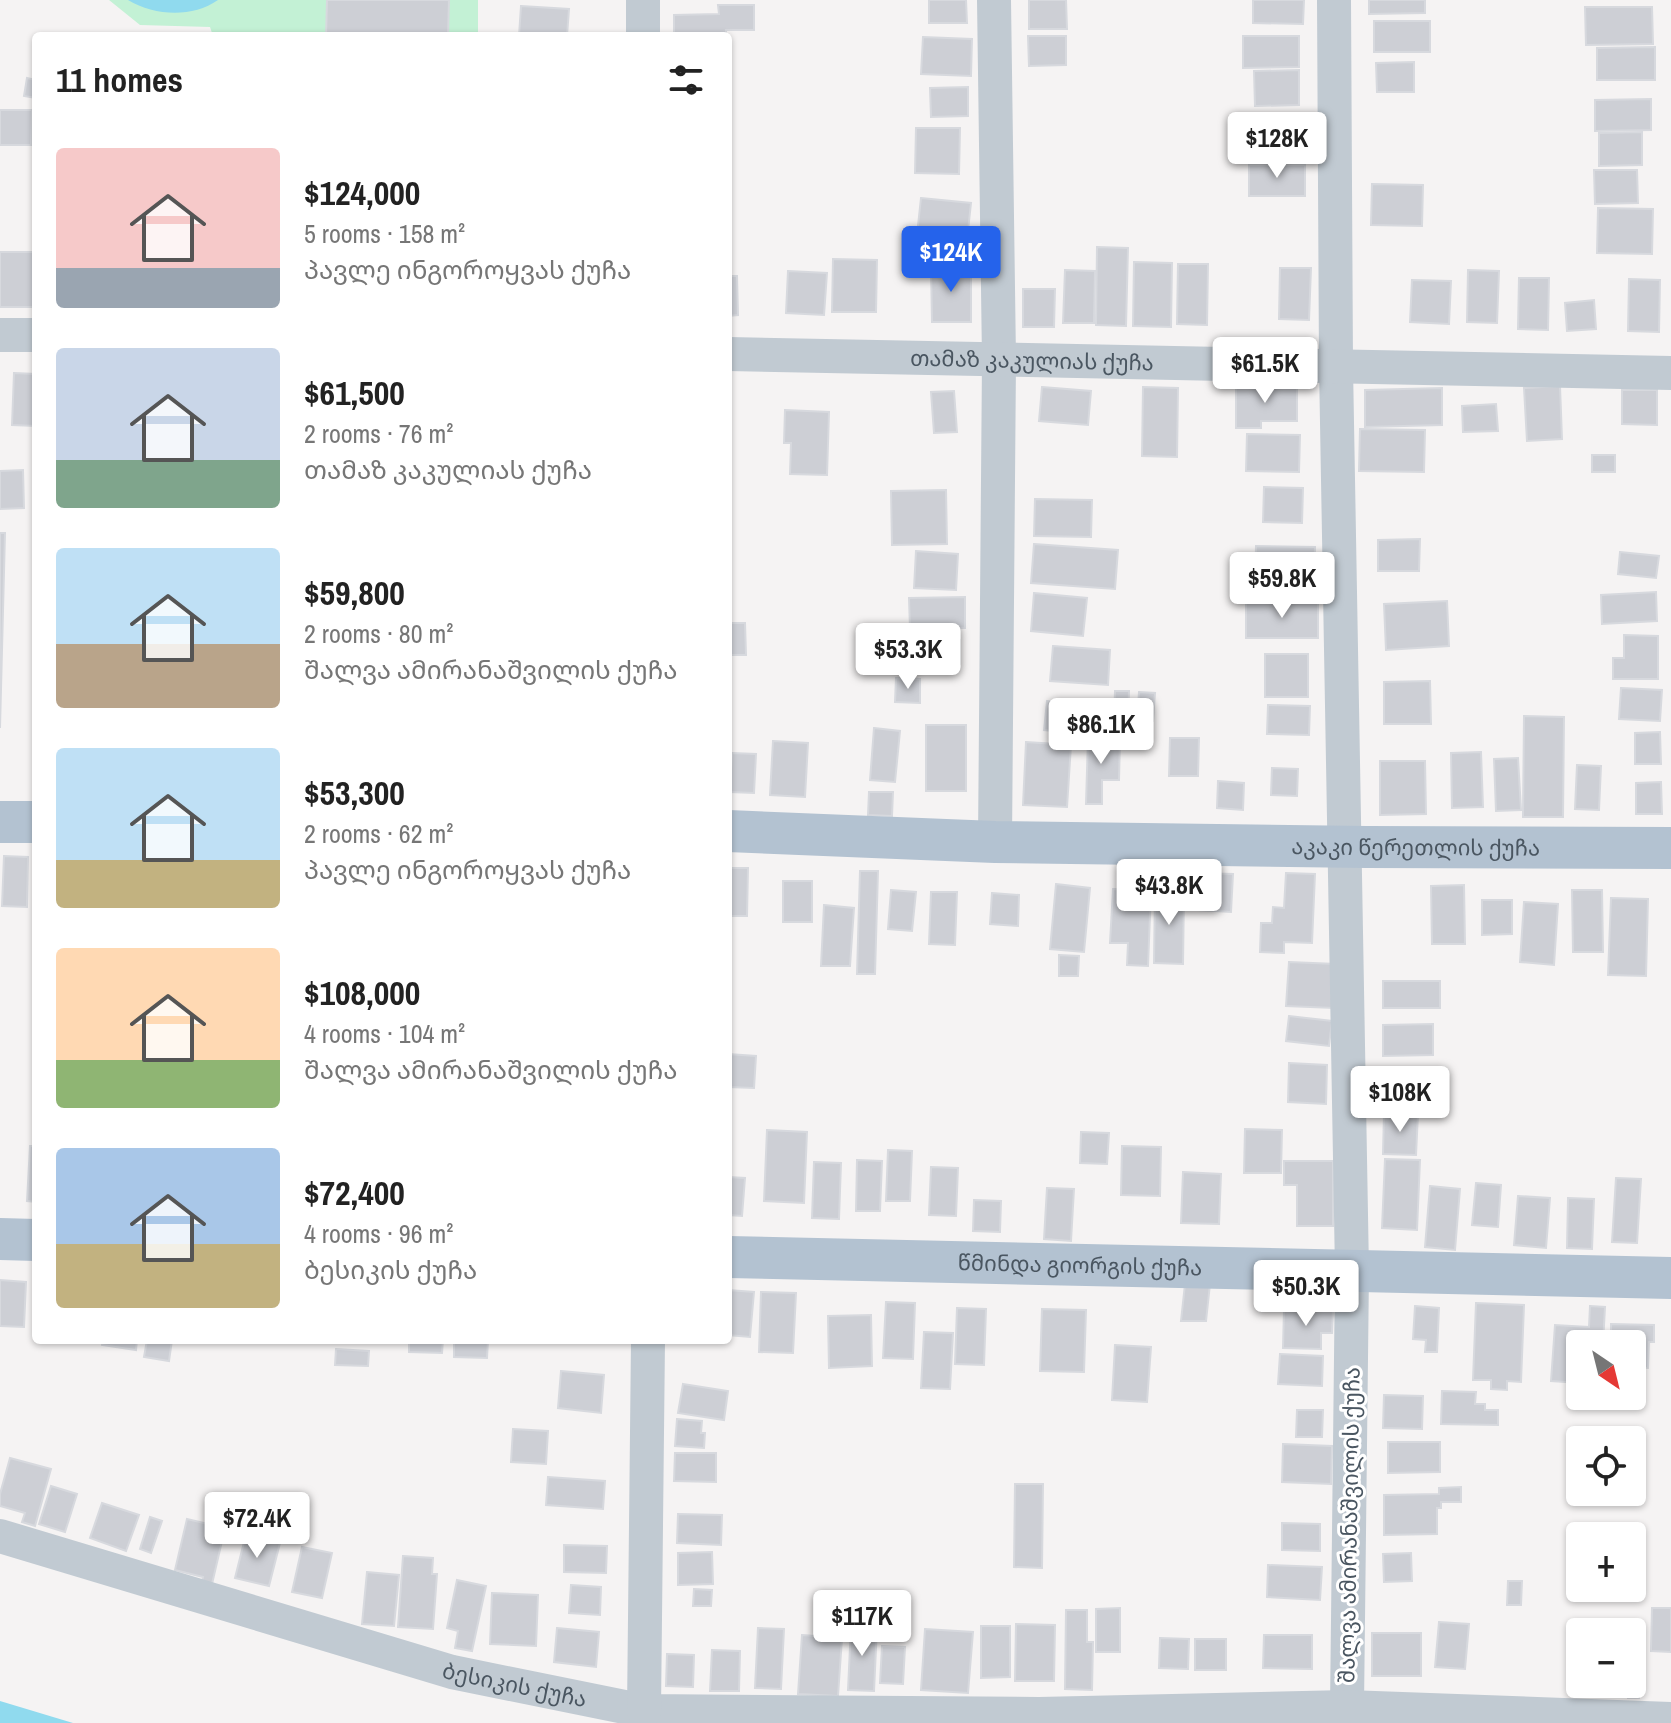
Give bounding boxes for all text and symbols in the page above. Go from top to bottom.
text: 11 homes [56,57,183,103]
icon: filters [664,58,708,102]
pin: $128K [1221,112,1333,180]
text: $128K [1246,120,1308,155]
text: $124,000 [304,170,420,216]
icon: home [120,180,216,276]
text: 5 rooms · 158 m² [304,216,465,251]
pin: $124K [895,226,1007,294]
text: $124K [920,234,982,269]
text: პავლე ინგოროყვას ქუჩა [304,252,631,287]
pin: $61.5K [1200,337,1330,405]
street label: თამაზ კაკულიას ქუჩა [910,343,1154,378]
text: $61.5K [1231,345,1299,380]
text: $61,500 [304,370,405,416]
icon: home [120,380,216,476]
text: 2 rooms · 76 m² [304,416,453,451]
text: თამაზ კაკულიას ქუჩა [304,452,592,487]
pin: $59.8K [1217,552,1347,620]
text: $59.8K [1248,560,1316,595]
text: $59,800 [304,570,405,616]
icon: home [120,580,216,676]
text: 2 rooms · 80 m² [304,616,453,651]
pin: $53.3K [843,623,973,691]
text: $53.3K [874,631,942,666]
text: შალვა ამირანაშვილის ქუჩა [304,652,678,687]
pin: $86.1K [1036,698,1166,766]
text: $86.1K [1067,706,1135,741]
text: $53,300 [304,770,405,816]
icon: home [120,780,216,876]
text: 2 rooms · 62 m² [304,816,453,851]
street label: აკაკი წერეთლის ქუჩა [1291,831,1540,863]
text: პავლე ინგოროყვას ქუჩა [304,852,631,887]
pin: $43.8K [1104,859,1234,927]
text: $43.8K [1135,867,1203,902]
text: $108,000 [304,970,420,1016]
icon: home [120,980,216,1076]
text: 4 rooms · 104 m² [304,1016,465,1051]
text: შალვა ამირანაშვილის ქუჩა [304,1052,678,1087]
pin: $108K [1344,1066,1456,1134]
text: $108K [1369,1074,1431,1109]
text: $72,400 [304,1170,405,1216]
icon: home [120,1180,216,1276]
text: 4 rooms · 96 m² [304,1216,453,1251]
street label: წმინდა გიორგის ქუჩა [957,1247,1203,1283]
text: ბესიკის ქუჩა [304,1252,477,1287]
pin: $50.3K [1241,1260,1371,1328]
text: $50.3K [1272,1268,1340,1303]
north arrow [1566,1330,1646,1410]
map controls [1566,1330,1646,1698]
street label: შალვა ამირანაშვილის ქუჩა [1331,1367,1367,1683]
button: locate [1566,1426,1646,1506]
pin: $72.4K [192,1492,322,1560]
text: $72.4K [223,1500,291,1535]
button: + [1566,1522,1646,1602]
pin: $117K [806,1590,918,1658]
text: $117K [831,1598,893,1633]
button: − [1566,1618,1646,1698]
street label: ბესიკის ქუჩა [439,1655,590,1714]

